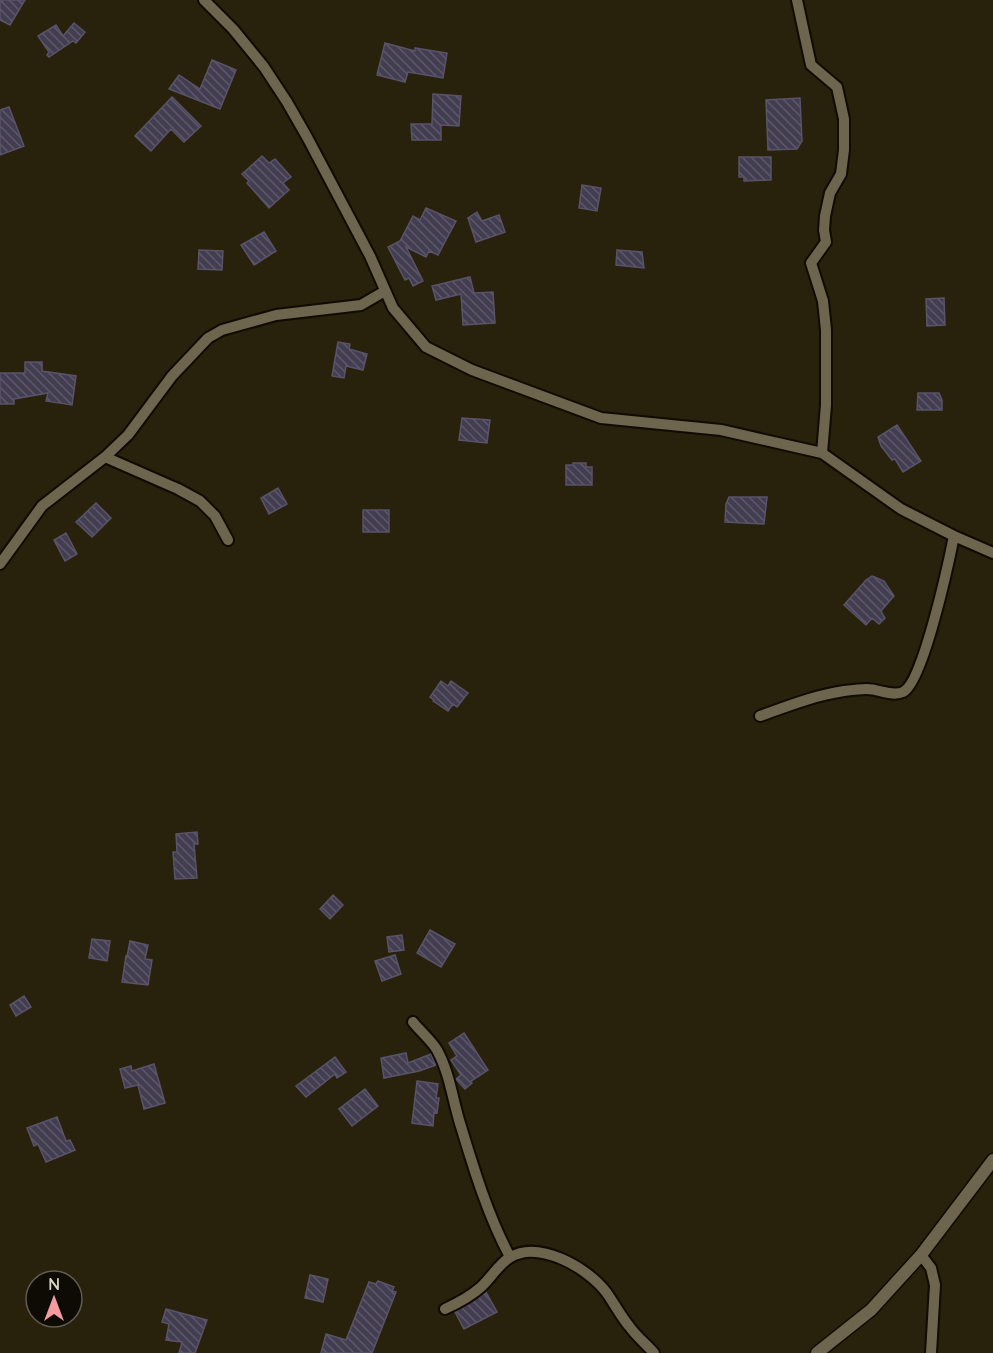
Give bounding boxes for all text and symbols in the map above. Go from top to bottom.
north arrow [24,1269,84,1329]
text: N [48,1274,60,1294]

